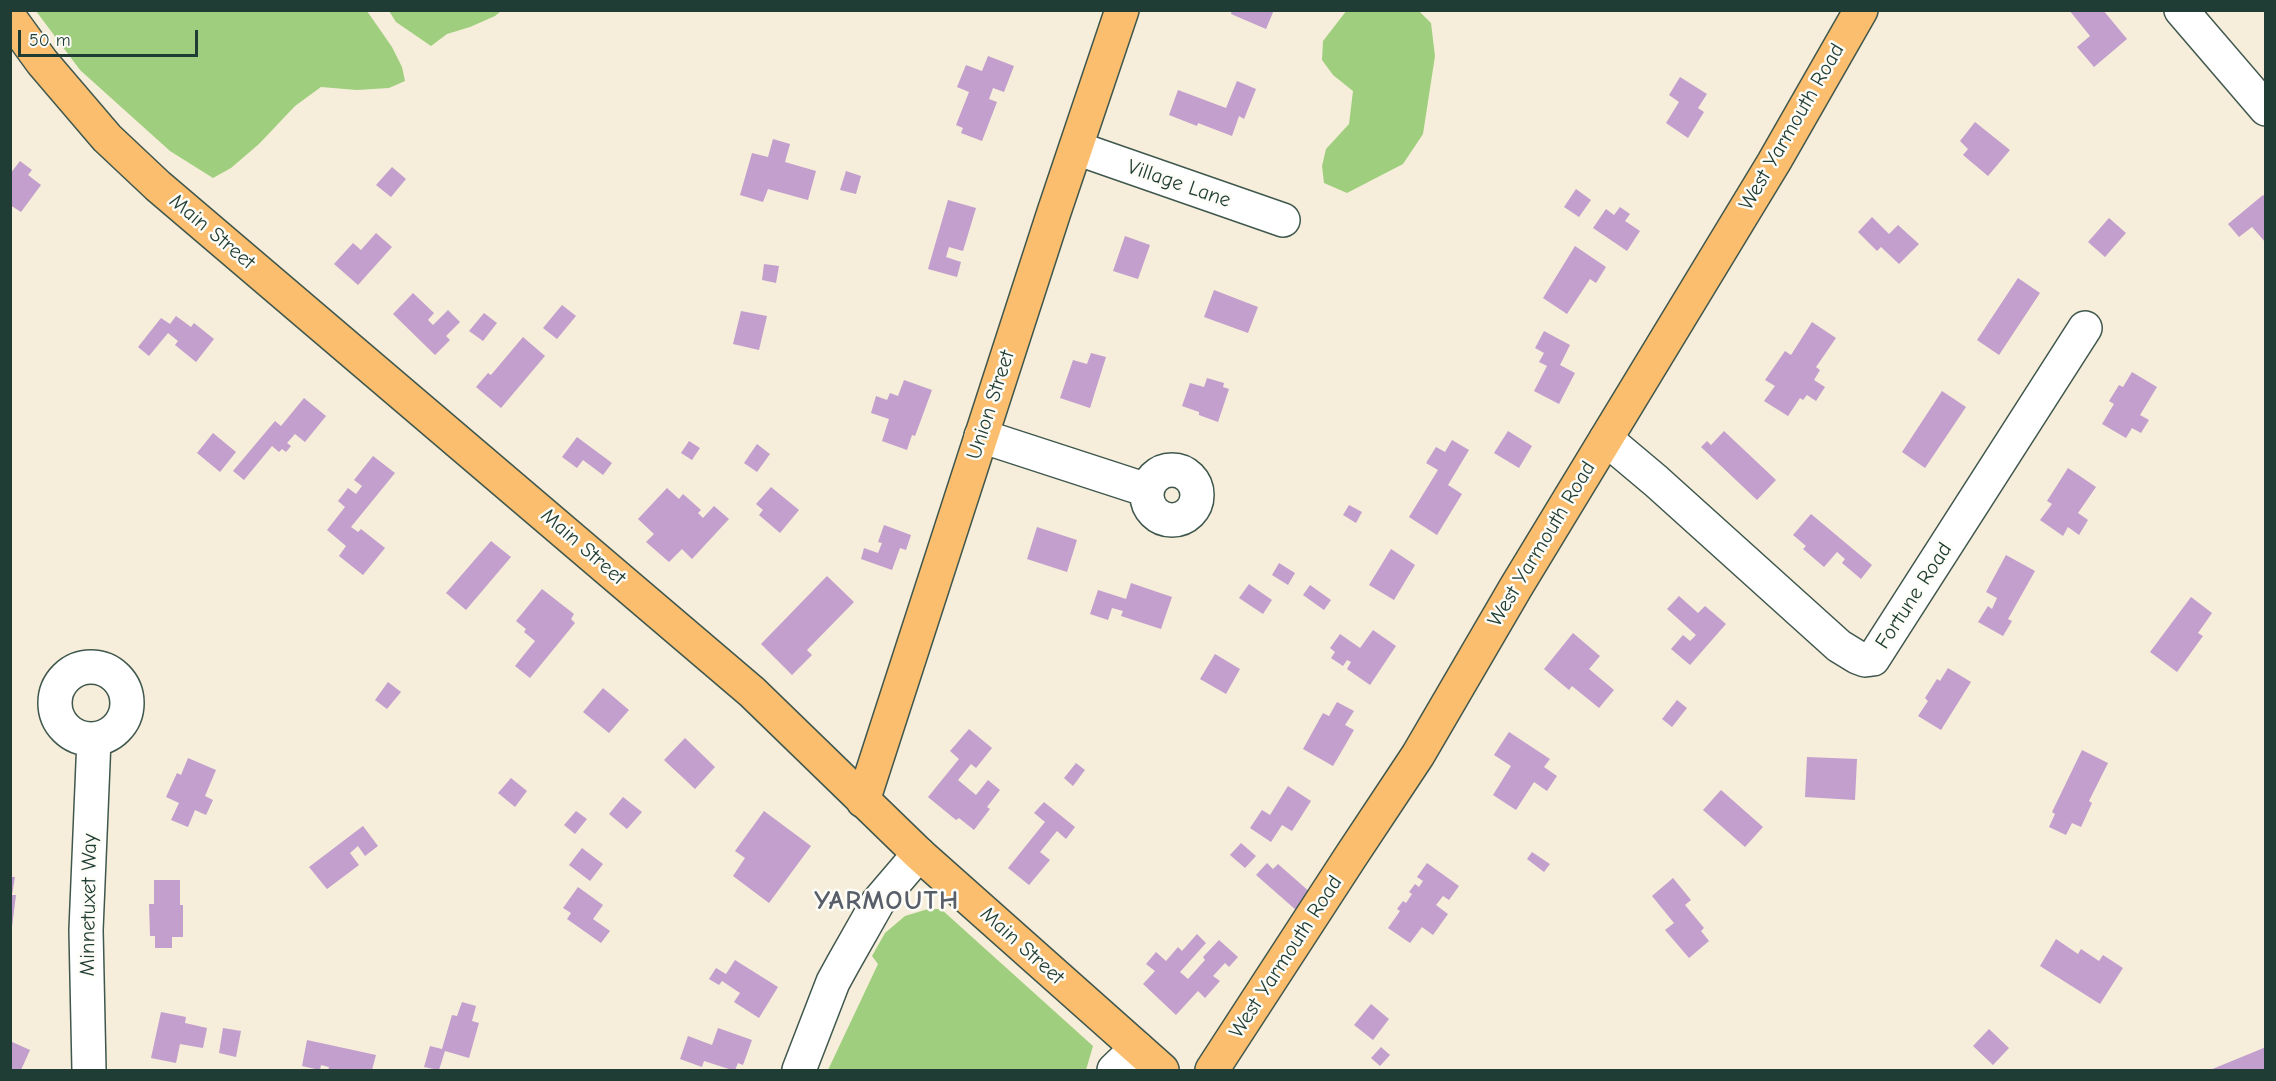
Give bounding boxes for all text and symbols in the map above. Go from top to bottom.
scale bar [21,18,201,56]
text: 50 m [29,30,71,51]
street label: West Yarmouth Road [1734,39,1850,215]
street label: Village Lane [1124,155,1234,213]
street label: Main Street [164,189,260,275]
street label: Union Street [962,347,1020,463]
street label: West Yarmouth Road [1483,457,1601,631]
street label: Main Street [535,503,631,591]
street label: Fortune Road [1870,538,1958,654]
street label: Minnetuxet Way [75,833,103,977]
street label: West Yarmouth Road [1224,871,1348,1043]
district label: YARMOUTH [814,885,960,917]
street label: Main Street [975,902,1069,990]

